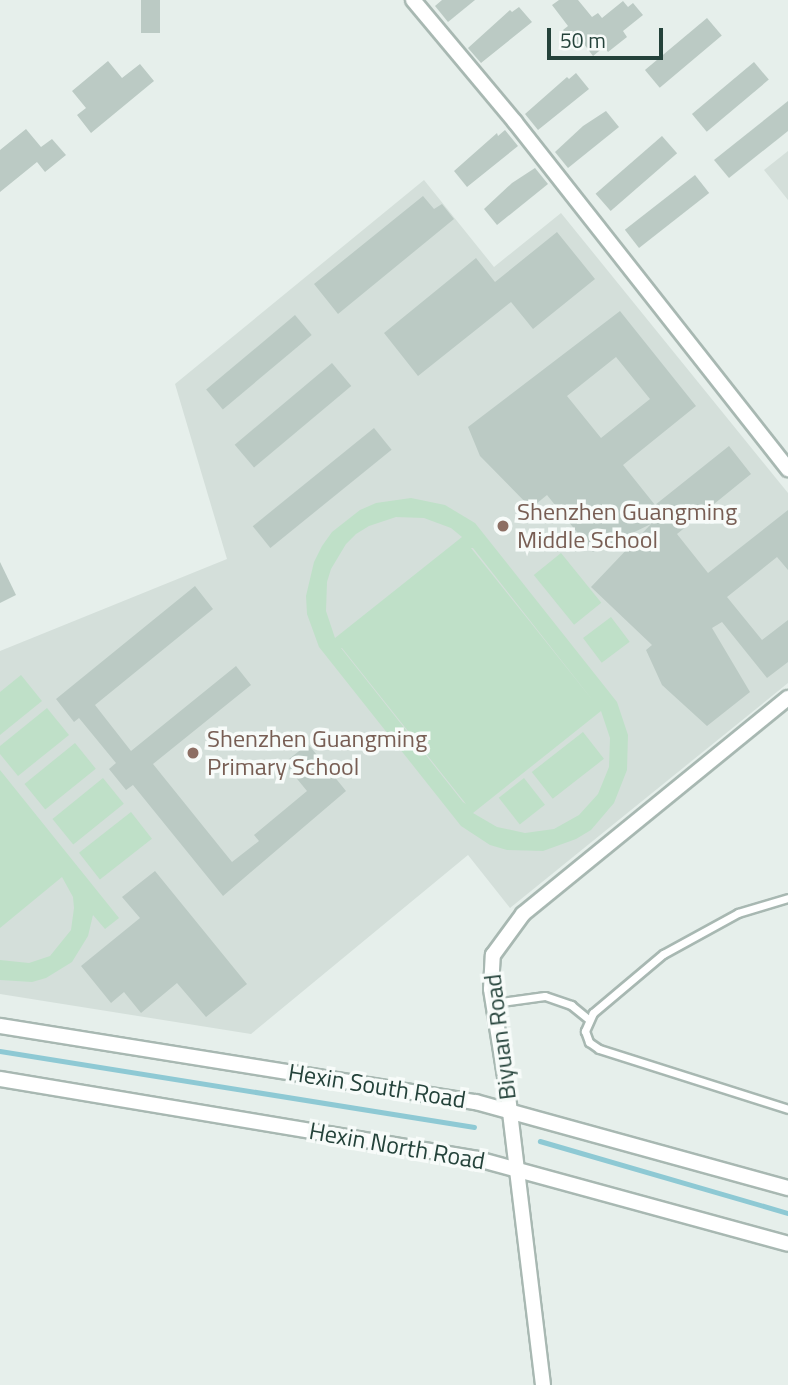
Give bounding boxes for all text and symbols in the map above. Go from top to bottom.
scale bar [550,14,666,58]
text: 50 m [560,24,606,56]
place label: Shenzhen Guangming Middle School [517,498,737,554]
marker: Shenzhen Guangming Middle School [495,518,511,534]
place label: Shenzhen Guangming Primary School [207,725,427,781]
marker: Shenzhen Guangming Primary School [185,745,201,761]
street label: Biyuan Road [478,972,522,1102]
street label: Hexin South Road [286,1058,468,1114]
street label: Hexin North Road [307,1116,487,1176]

